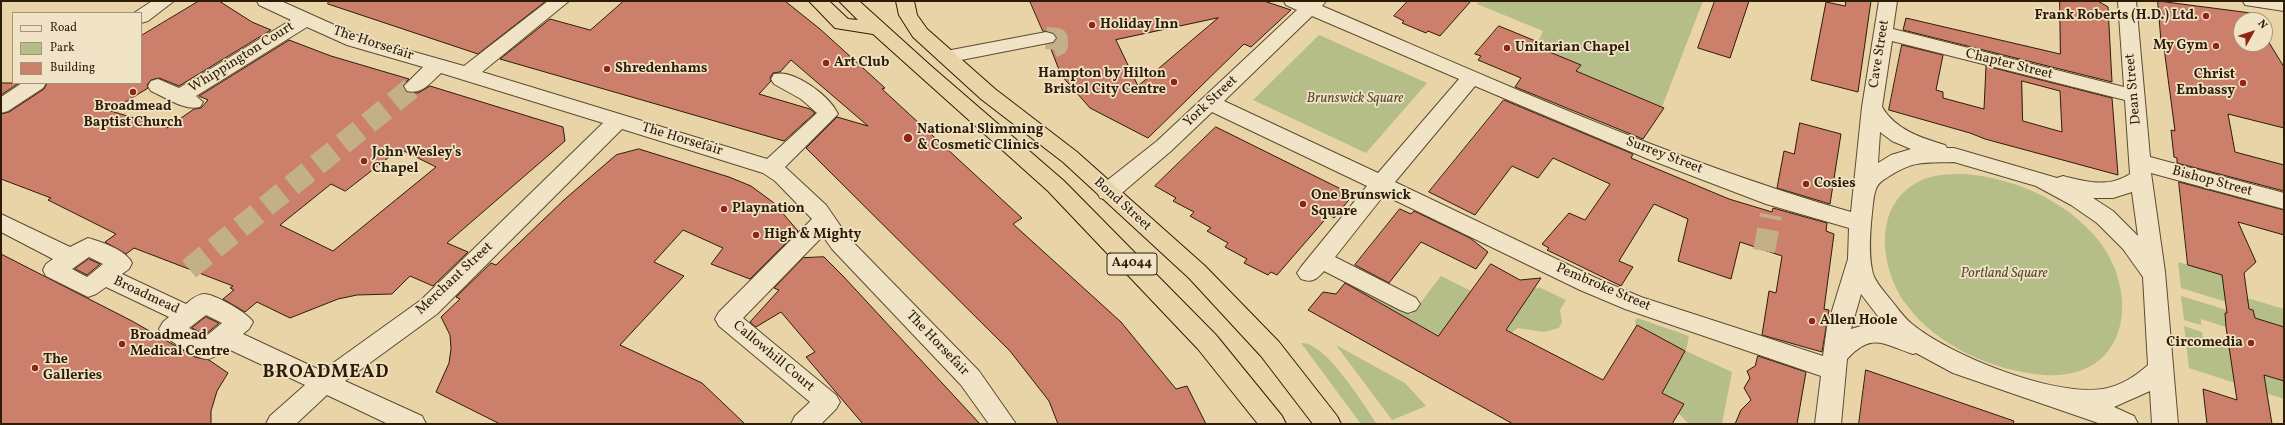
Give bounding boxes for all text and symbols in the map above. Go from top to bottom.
place label: Frank Roberts (H.D.) Ltd. [2035,8,2198,24]
marker: Frank Roberts (H.D.) Ltd. [2201,11,2211,21]
legend [12,12,142,84]
north arrow [2233,12,2273,52]
place label: Holiday Inn [1100,17,1179,33]
text: N [2254,17,2270,33]
street label: Whippington Court [186,19,298,97]
street label: Cave Street [1866,19,1894,89]
text: Road [50,20,77,36]
marker: Holiday Inn [1087,20,1097,30]
street label: The Horsefair [330,23,416,65]
place label: My Gym [2153,38,2208,54]
text: Park [50,40,75,56]
place label: Unitarian Chapel [1515,40,1629,56]
marker: My Gym [2211,41,2221,51]
marker: Unitarian Chapel [1502,43,1512,53]
street label: Chapter Street [1964,46,2054,84]
street label: Dean Street [2123,53,2145,125]
place label: Art Club [834,55,889,71]
marker: Art Club [821,58,831,68]
text: Building [50,60,95,76]
place label: Shredenhams [615,61,707,77]
marker: Shredenhams [602,64,612,74]
place label: Hampton by Hilton Bristol City Centre [1038,66,1166,98]
place label: Christ Embassy [2176,67,2235,100]
street label: York Street [1180,73,1242,131]
marker: Hampton by Hilton Bristol City Centre [1169,77,1179,87]
marker: Christ Embassy [2238,78,2248,88]
marker: Broadmead Baptist Church [128,87,138,97]
park label: Brunswick Square [1307,91,1403,107]
place label: Broadmead Baptist Church [83,99,183,132]
street label: The Horsefair [639,120,725,160]
place label: National Slimming & Cosmetic Clinics [917,122,1043,154]
marker: National Slimming & Cosmetic Clinics [902,132,914,144]
street label: Surrey Street [1623,134,1705,178]
place label: John Wesley's Chapel [372,145,461,178]
marker: John Wesley's Chapel [359,156,369,166]
street label: Bishop Street [2170,163,2254,201]
street label: Bond Street [1090,175,1154,235]
place label: Cosies [1814,176,1856,192]
marker: Cosies [1801,179,1811,189]
place label: One Brunswick Square [1311,188,1411,220]
marker: One Brunswick Square [1298,199,1308,209]
place label: Playnation [732,201,805,217]
marker: Playnation [719,204,729,214]
place label: High & Mighty [764,227,861,243]
marker: High & Mighty [751,230,761,240]
street label: Merchant Street [413,239,497,319]
road number: A4044 [1107,253,1157,275]
street label: Pembroke Street [1553,260,1653,316]
park label: Portland Square [1960,266,2048,282]
street label: Broadmead [110,273,182,319]
street label: The Horsefair [902,308,972,380]
place label: Allen Hoole [1820,313,1897,329]
marker: Allen Hoole [1807,316,1817,326]
street label: Callowhill Court [729,318,817,396]
place label: Broadmead Medical Centre [130,328,230,360]
place label: Circomedia [2166,335,2243,351]
marker: Circomedia [2246,338,2256,348]
marker: Broadmead Medical Centre [117,339,127,349]
place label: The Galleries [43,352,102,384]
marker: The Galleries [30,363,40,373]
district label: BROADMEAD [262,363,390,385]

